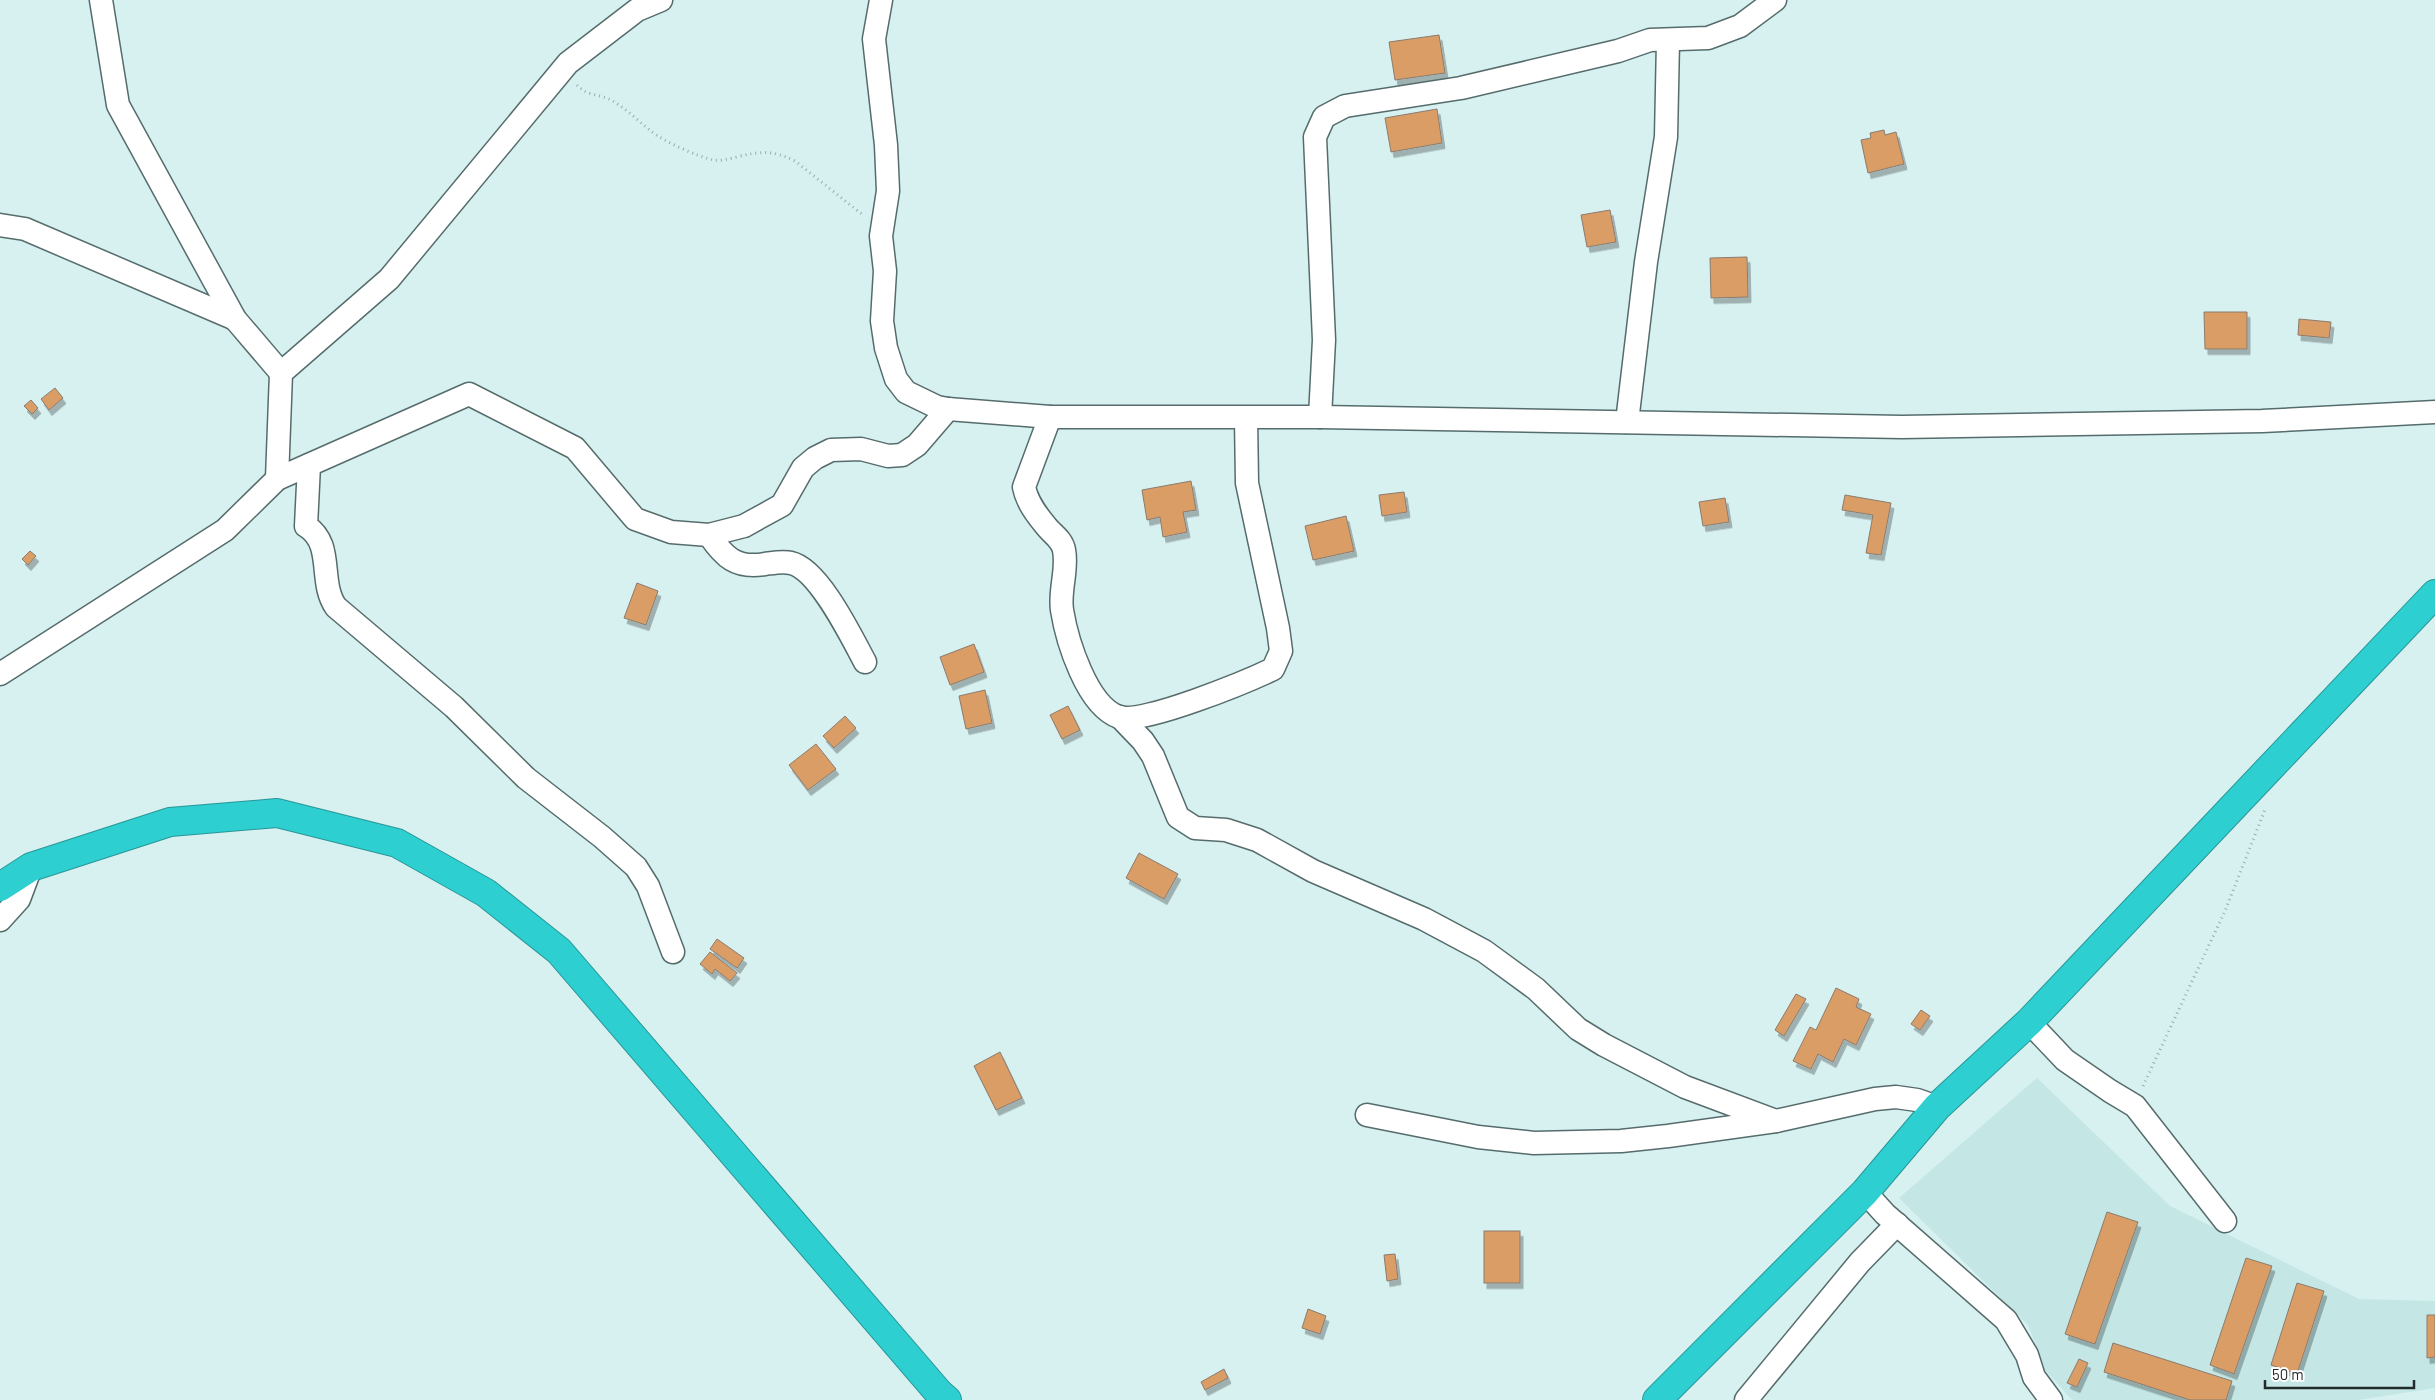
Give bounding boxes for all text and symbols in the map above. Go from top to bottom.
scale bar [2265,1358,2414,1390]
text: 50 m [2272,1365,2304,1383]

